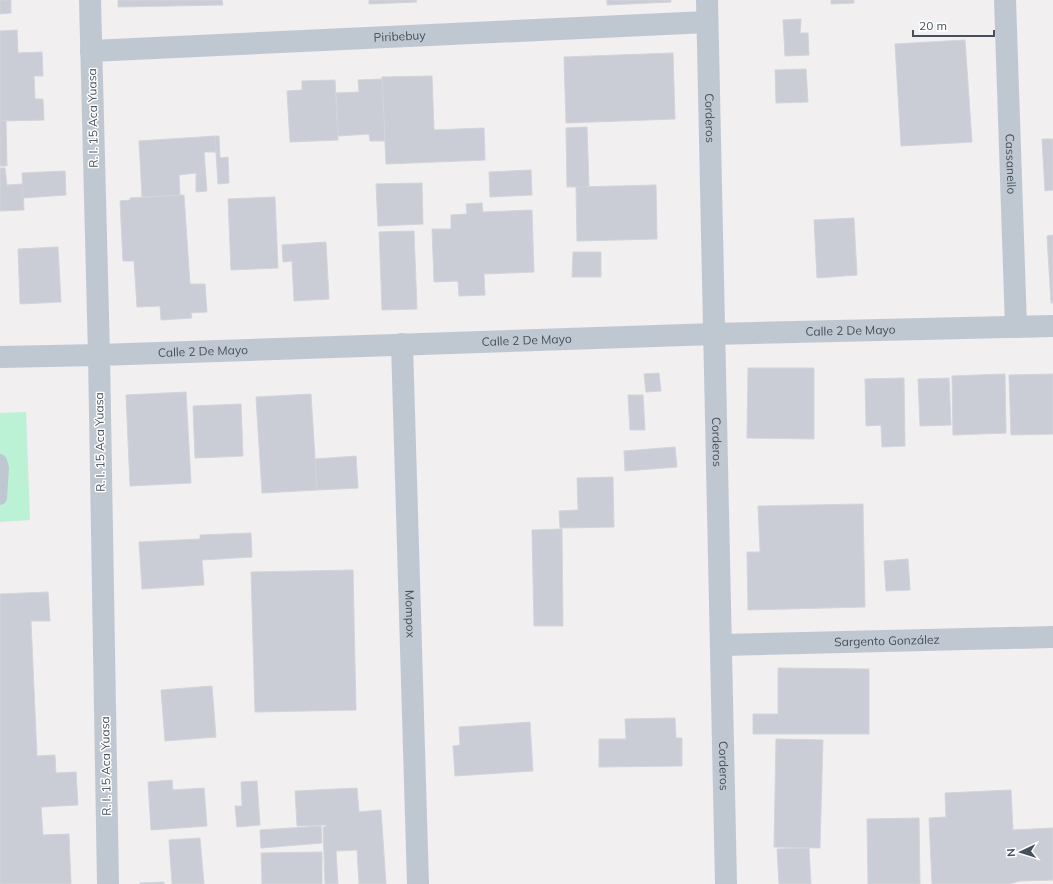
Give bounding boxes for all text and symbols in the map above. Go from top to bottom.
scale bar [913,12,994,38]
text: 20 m [919,18,947,33]
street label: Piribebuy [373,27,427,45]
street label: R. I. 15 Aca Yuasa [84,68,101,168]
street label: Corderos [702,93,718,143]
street label: Cassanello [1003,133,1020,195]
street label: Calle 2 De Mayo [805,322,896,339]
street label: Calle 2 De Mayo [481,331,572,349]
street label: Calle 2 De Mayo [158,342,248,360]
street label: R. I. 15 Aca Yuasa [91,392,108,492]
street label: Corderos [709,417,725,467]
street label: Mompox [402,590,419,639]
street label: Sargento González [834,632,940,649]
street label: R. I. 15 Aca Yuasa [97,716,114,816]
street label: Corderos [716,741,732,791]
north arrow [1001,832,1041,872]
text: N [1004,848,1018,857]

